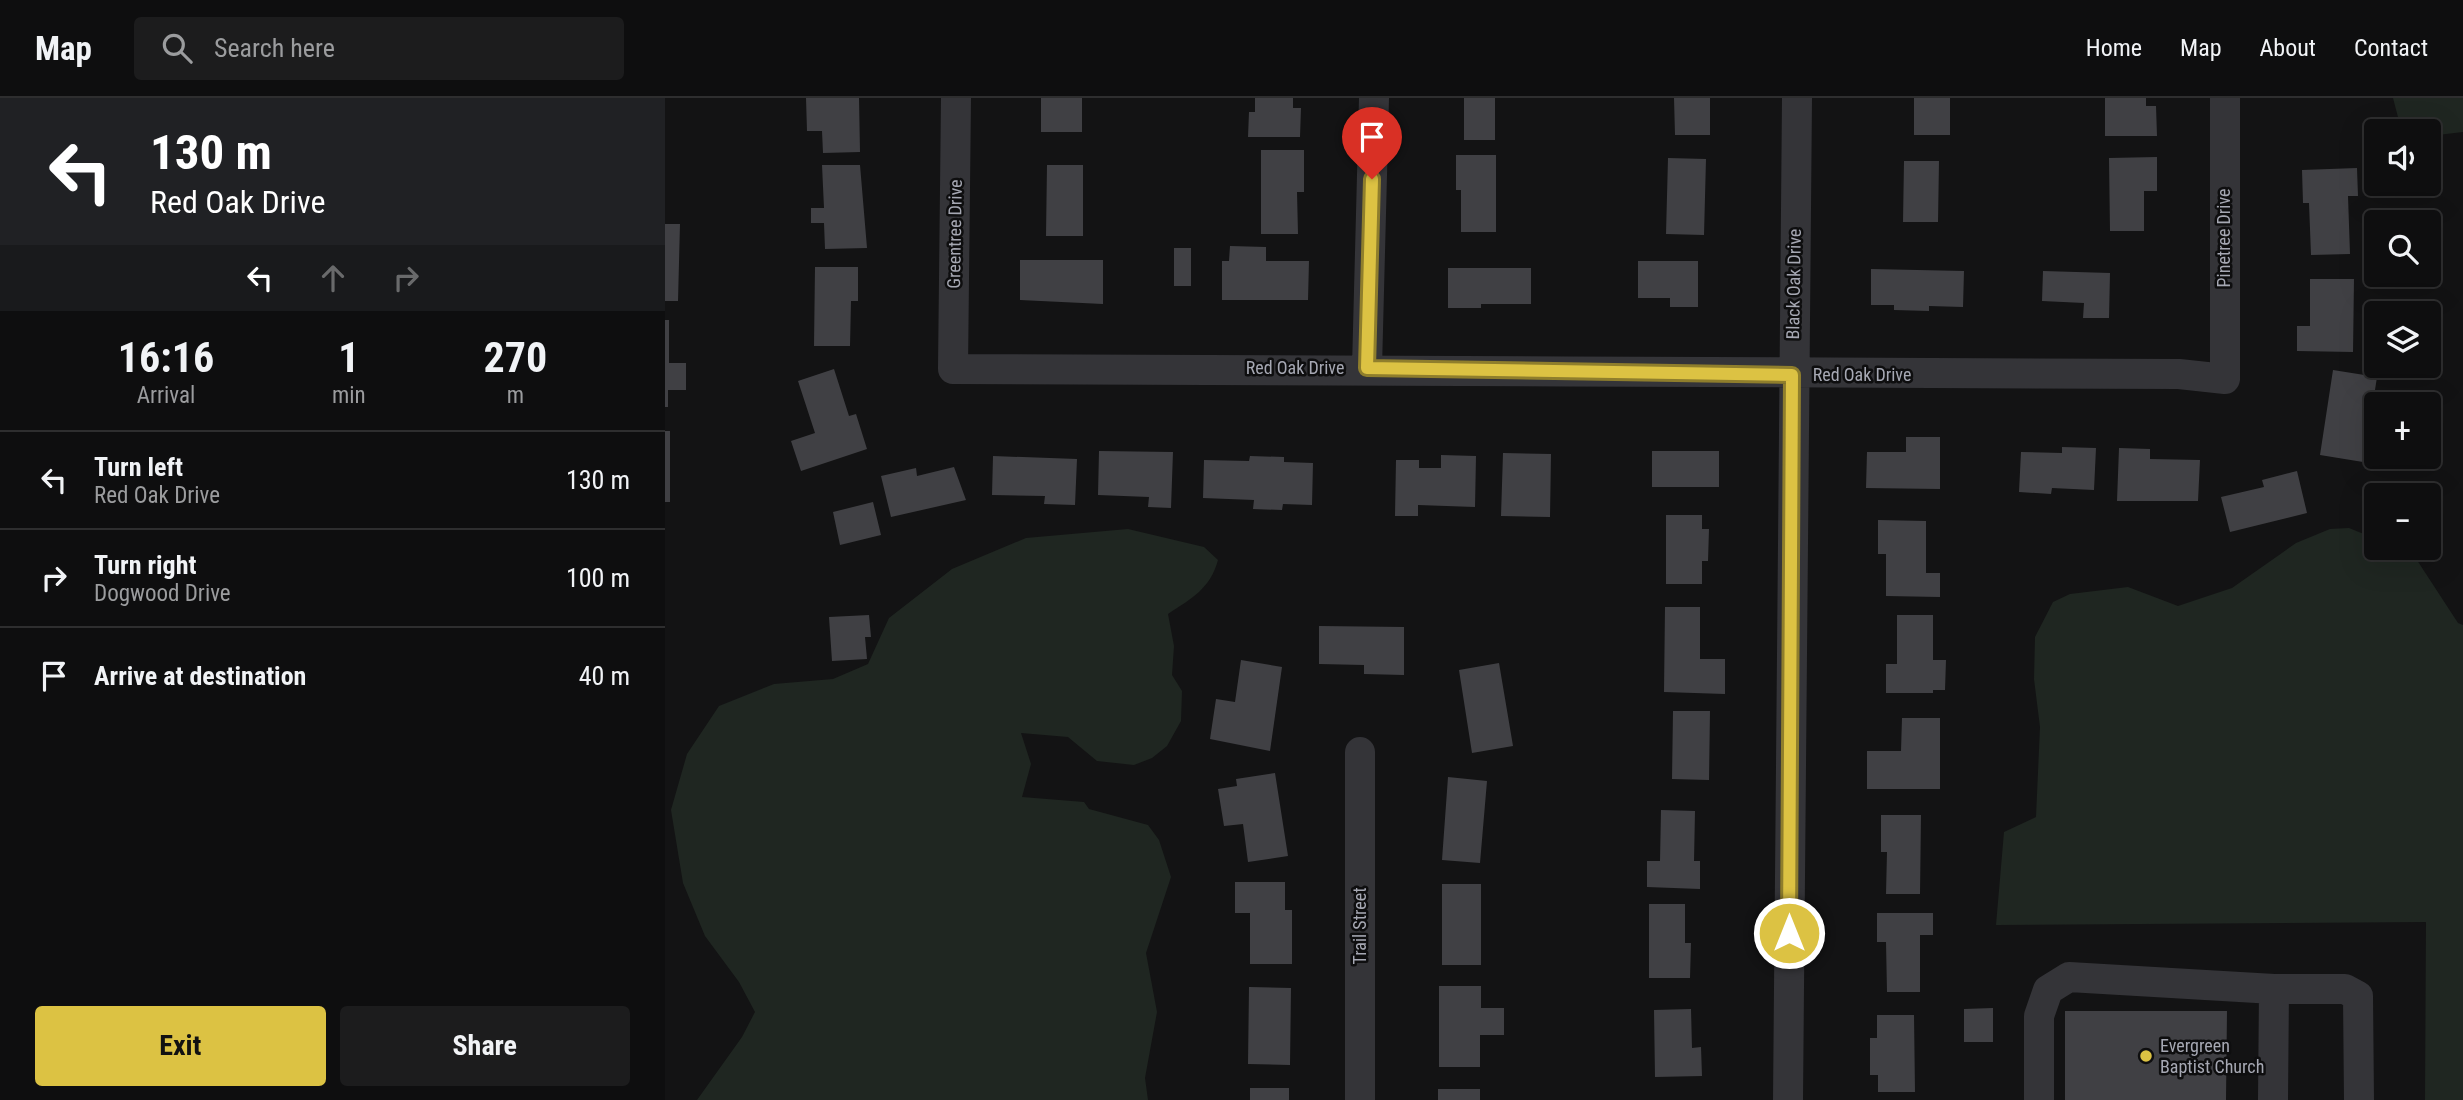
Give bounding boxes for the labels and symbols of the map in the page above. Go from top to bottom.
pin [1342,107,1402,179]
street label: Greentree Drive [943,179,966,289]
street label: Pinetree Drive [2213,189,2234,287]
street label: Black Oak Drive [1782,228,1805,340]
street label: Red Oak Drive [1246,357,1344,378]
street label: Red Oak Drive [1813,364,1911,385]
street label: Trail Street [1349,887,1370,965]
position arrow [1752,896,1826,970]
place label: Evergreen Baptist Church [2160,1035,2264,1077]
marker: Evergreen Baptist Church [2138,1048,2154,1064]

